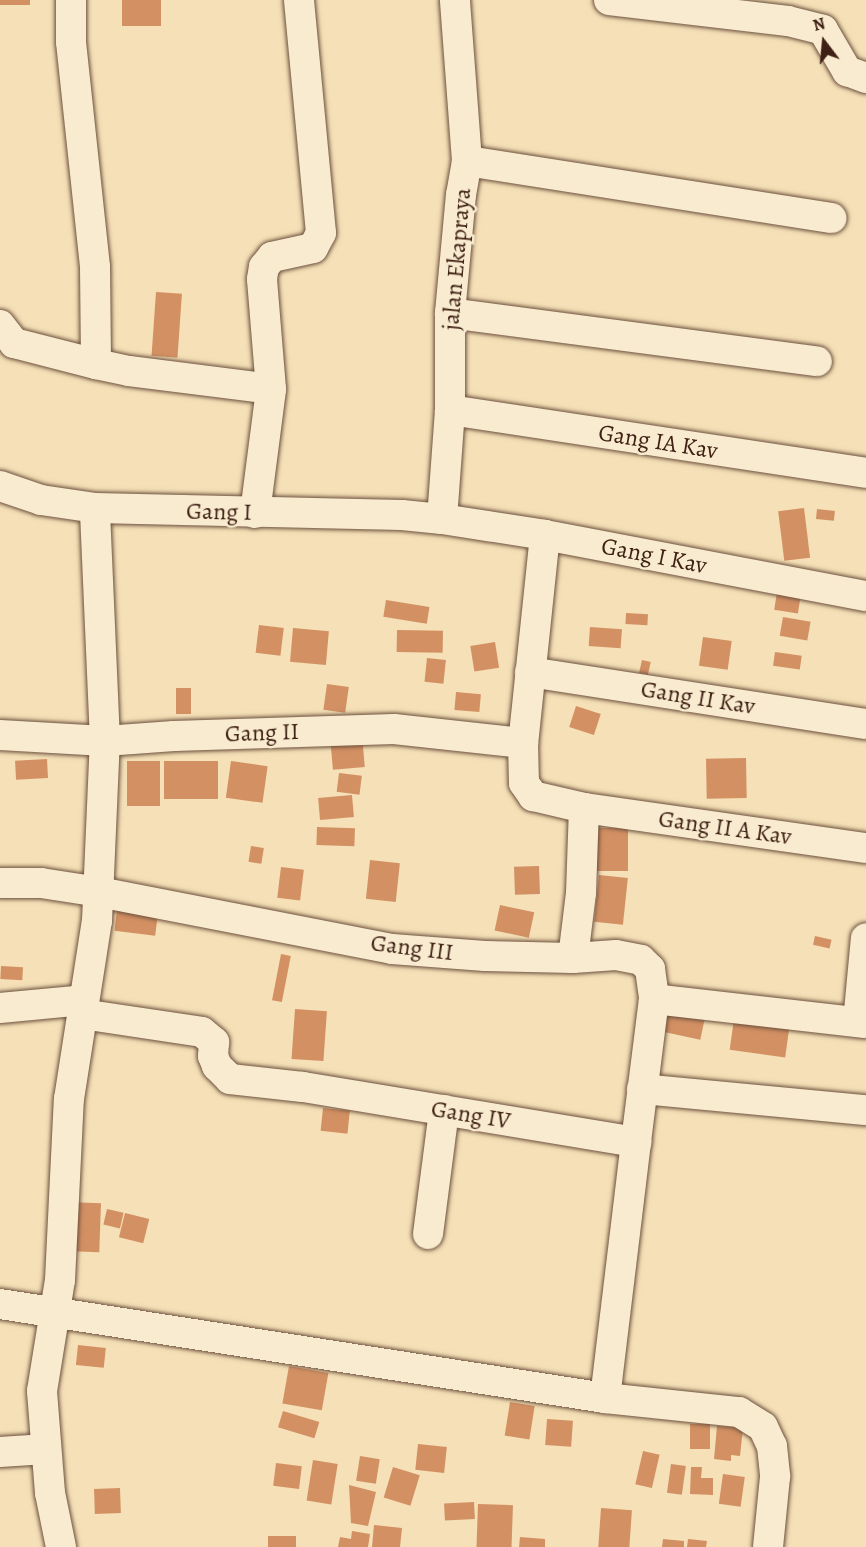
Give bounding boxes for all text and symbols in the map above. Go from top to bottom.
north arrow [794,12,854,72]
text: N [810,13,828,37]
street label: jalan Ekapraya [436,187,478,331]
street label: Gang IA Kav [596,418,720,466]
street label: Gang I [186,497,252,527]
street label: Gang I Kav [599,532,709,580]
street label: Gang II Kav [639,675,757,721]
street label: Gang II [224,717,300,749]
street label: Gang II A Kav [657,804,793,852]
street label: Gang III [369,929,455,967]
street label: Gang IV [429,1095,513,1135]

